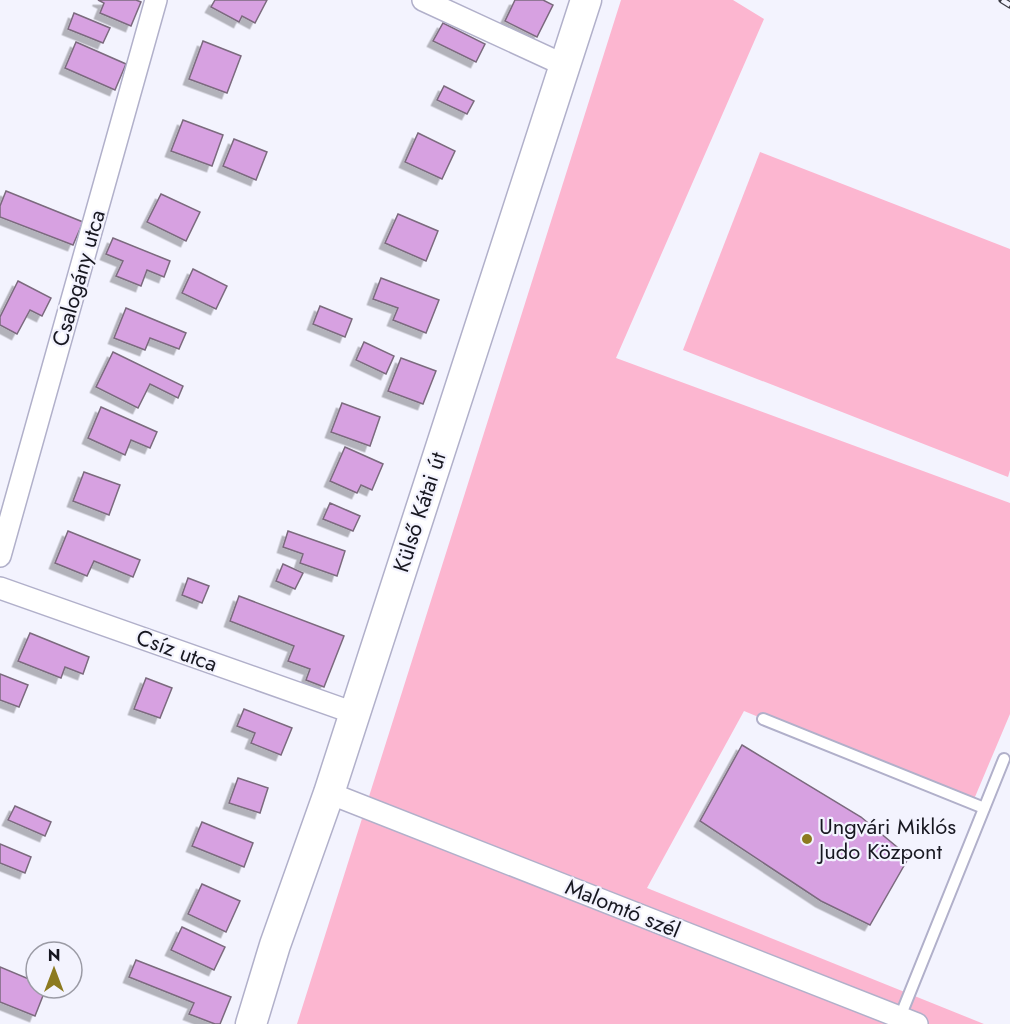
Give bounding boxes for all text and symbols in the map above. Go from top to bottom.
street label: Csalogány utca [43,206,113,350]
street label: Külső Kátai út [385,447,454,576]
street label: Csíz utca [132,621,222,679]
place label: Ungvári Miklós Judo Központ [816,810,956,867]
marker: Ungvári Miklós Judo Központ [800,832,814,846]
street label: Malomtó szél [561,870,685,946]
north arrow [24,940,84,1000]
text: N [48,944,60,967]

